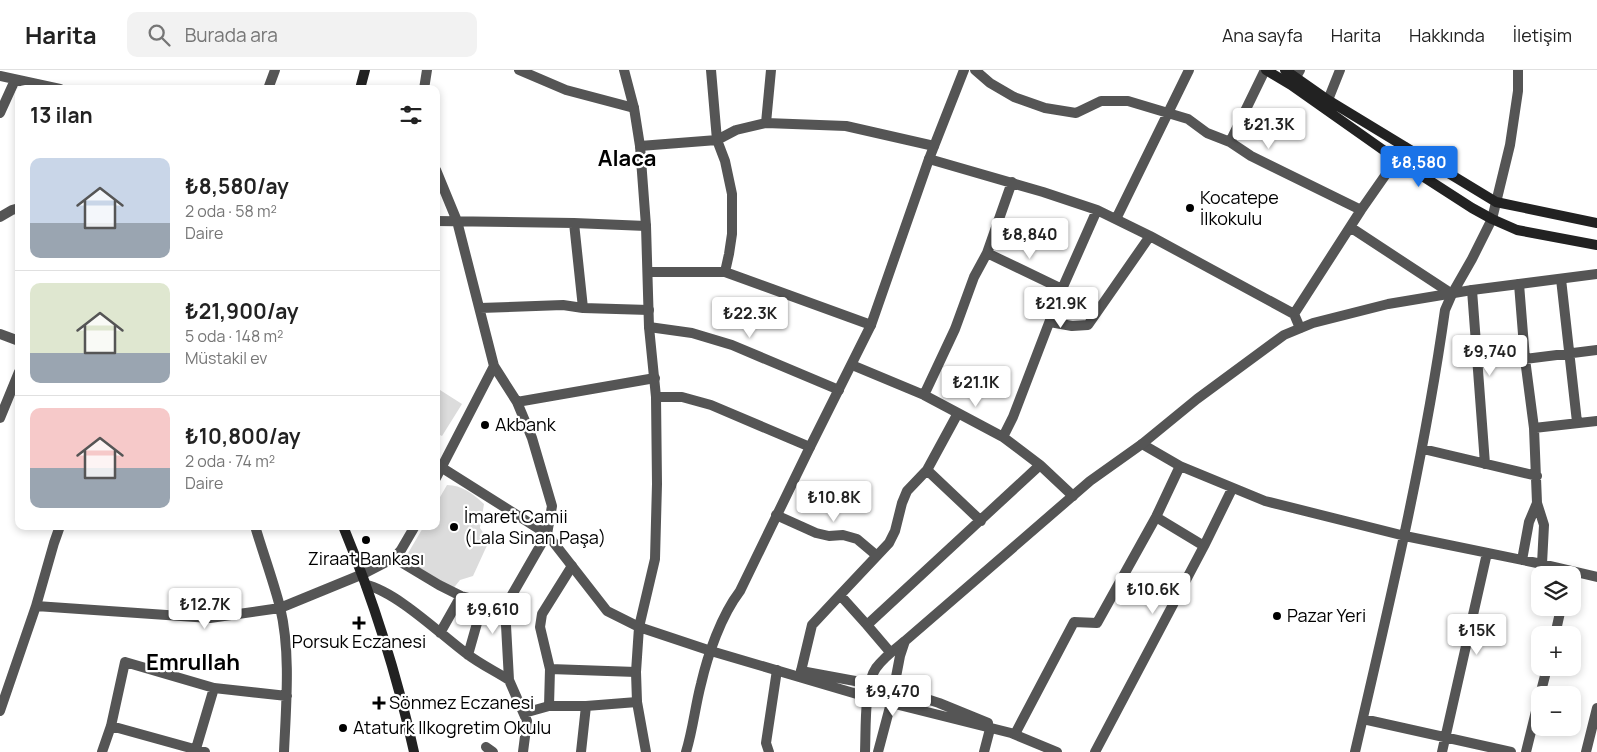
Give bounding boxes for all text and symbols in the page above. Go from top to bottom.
search box [127,12,477,57]
text: Harita [25,18,97,51]
icon: search [145,21,173,49]
text: Burada ara [185,22,278,48]
text: Ana sayfa [1222,23,1303,47]
text: Harita [1331,23,1381,47]
text: Hakkında [1409,23,1485,47]
text: İletişim [1513,23,1572,47]
text: 13 ilan [30,101,93,129]
icon: filters [397,101,425,129]
pin: ₺21.3K [1228,108,1310,150]
text: ₺21.3K [1244,113,1294,135]
district label: Alaca [598,143,656,173]
pin: ₺8,580 [1378,146,1460,188]
text: ₺8,580 [1392,151,1446,173]
text: ₺8,580/ay [185,172,289,200]
icon: home [70,178,130,238]
place label: Kocatepe İlkokulu [1200,185,1279,230]
text: 2 oda · 58 m² [185,200,277,222]
marker: Kocatepe İlkokulu [1184,202,1196,214]
pin: ₺8,840 [989,218,1071,260]
text: Daire [185,222,223,244]
text: ₺8,840 [1002,223,1058,245]
pin: ₺21.9K [1020,286,1102,329]
text: ₺21.9K [1035,292,1087,314]
pin: ₺22.3K [709,296,791,339]
text: ₺21,900/ay [185,297,298,325]
text: ₺22.3K [723,302,777,324]
icon: home [70,303,130,363]
text: 5 oda · 148 m² [185,325,283,347]
pin: ₺9,740 [1449,334,1531,377]
text: ₺9,740 [1463,340,1517,362]
text: Müstakil ev [185,347,267,369]
pin: ₺21.1K [935,366,1017,408]
text: ₺21.1K [953,371,999,393]
place label: Akbank [495,412,557,436]
marker: Akbank [479,419,491,431]
text: ₺10,800/ay [185,422,300,450]
icon: home [70,428,130,488]
text: 2 oda · 74 m² [185,450,275,472]
text: Daire [185,472,223,494]
pin: ₺10.8K [793,480,875,523]
text: ₺10.8K [807,486,861,508]
place label: İmaret Camii (Lala Sinan Paşa) [464,504,606,549]
marker: İmaret Camii (Lala Sinan Paşa) [448,521,460,533]
marker: Ziraat Bankası [360,534,372,546]
place label: Ziraat Bankası [308,546,424,570]
map controls [1531,566,1581,736]
button: layers [1531,566,1581,616]
pin: ₺10.6K [1112,572,1194,615]
text: ₺10.6K [1126,578,1180,600]
pin: ₺12.7K [164,588,246,630]
pin: ₺9,610 [452,592,534,635]
text: ₺12.7K [180,593,230,615]
text: ₺9,610 [467,598,519,620]
place label: Pazar Yeri [1287,603,1366,627]
marker: Pazar Yeri [1271,610,1283,622]
pin: ₺15K [1447,614,1507,656]
marker: Porsuk Eczanesi [353,617,365,629]
text: ₺15K [1458,619,1496,641]
button: + [1531,626,1581,676]
place label: Porsuk Eczanesi [292,629,426,653]
district label: Emrullah [146,647,240,677]
pin: ₺9,470 [852,674,934,717]
text: ₺9,470 [866,680,920,702]
button: − [1531,686,1581,736]
place label: Sönmez Eczanesi [389,690,534,714]
marker: Sönmez Eczanesi [373,697,385,709]
place label: Ataturk Ilkogretim Okulu [353,715,551,739]
marker: Ataturk Ilkogretim Okulu [337,722,349,734]

